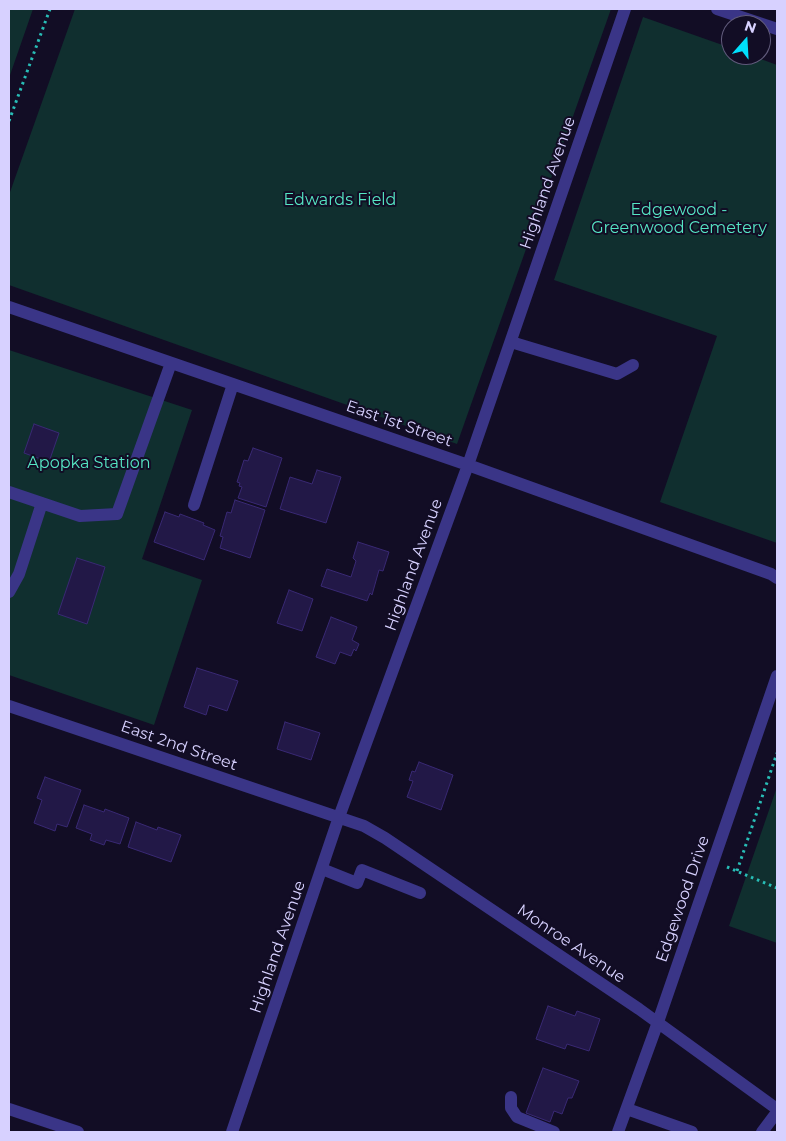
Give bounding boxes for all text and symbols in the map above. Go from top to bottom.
north arrow [721,15,771,65]
text: N [742,16,759,37]
street label: Highland Avenue [516,114,580,252]
park label: Edwards Field [284,190,396,210]
park label: Edgewood - Greenwood Cemetery [591,200,767,238]
street label: East 1st Street [343,397,455,451]
park label: Apopka Station [27,453,151,473]
street label: Highland Avenue [381,496,447,634]
street label: East 2nd Street [118,717,240,775]
street label: Edgewood Drive [652,833,714,965]
street label: Highland Avenue [246,878,310,1016]
street label: Monroe Avenue [513,901,629,987]

